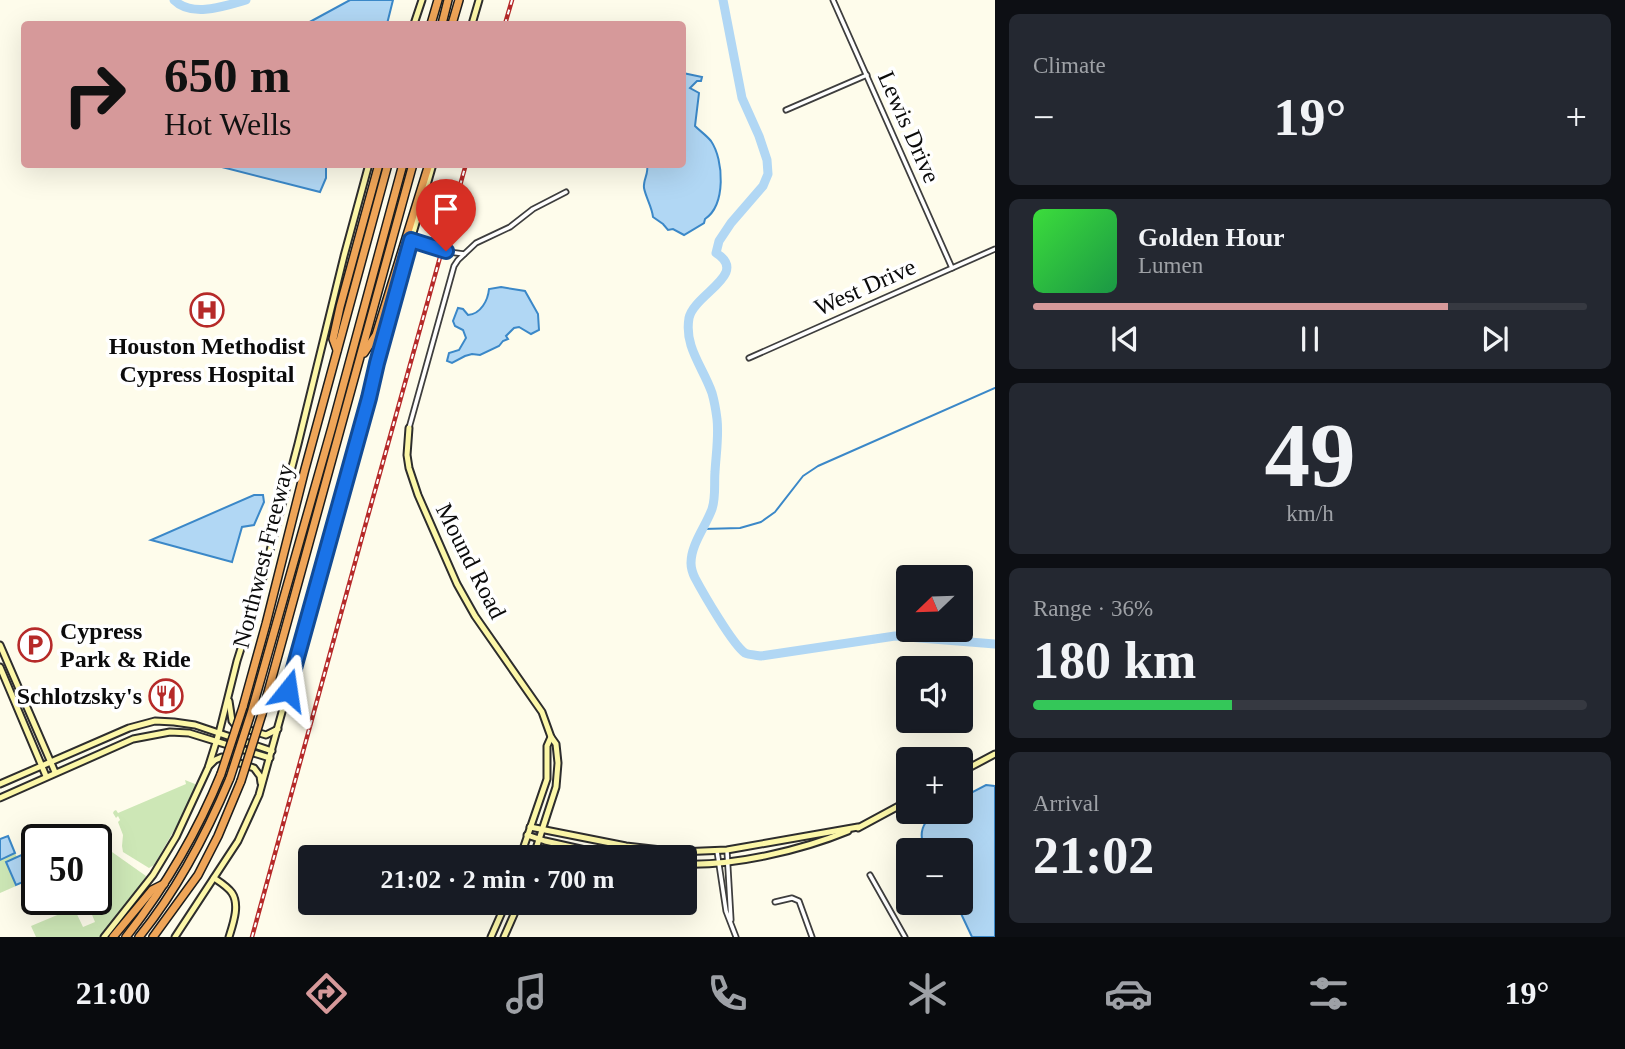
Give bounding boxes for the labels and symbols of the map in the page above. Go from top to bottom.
street label: Lewis Drive [873,67,945,187]
pin [416,179,476,251]
street label: West Drive [810,253,920,321]
hospital icon: Houston Methodist Cypress Hospital [188,291,226,329]
place label: Houston Methodist Cypress Hospital [109,333,305,387]
street label: Northwest Freeway [228,461,298,651]
street label: Mound Road [431,499,511,623]
north arrow [896,565,973,642]
place label: Cypress Park & Ride [60,618,191,672]
parking icon: Cypress Park & Ride [16,626,54,664]
position arrow [251,653,325,727]
restaurant icon: Schlotzsky's [147,677,185,715]
place label: Schlotzsky's [17,683,142,709]
speed limit sign: 50 [21,824,112,915]

